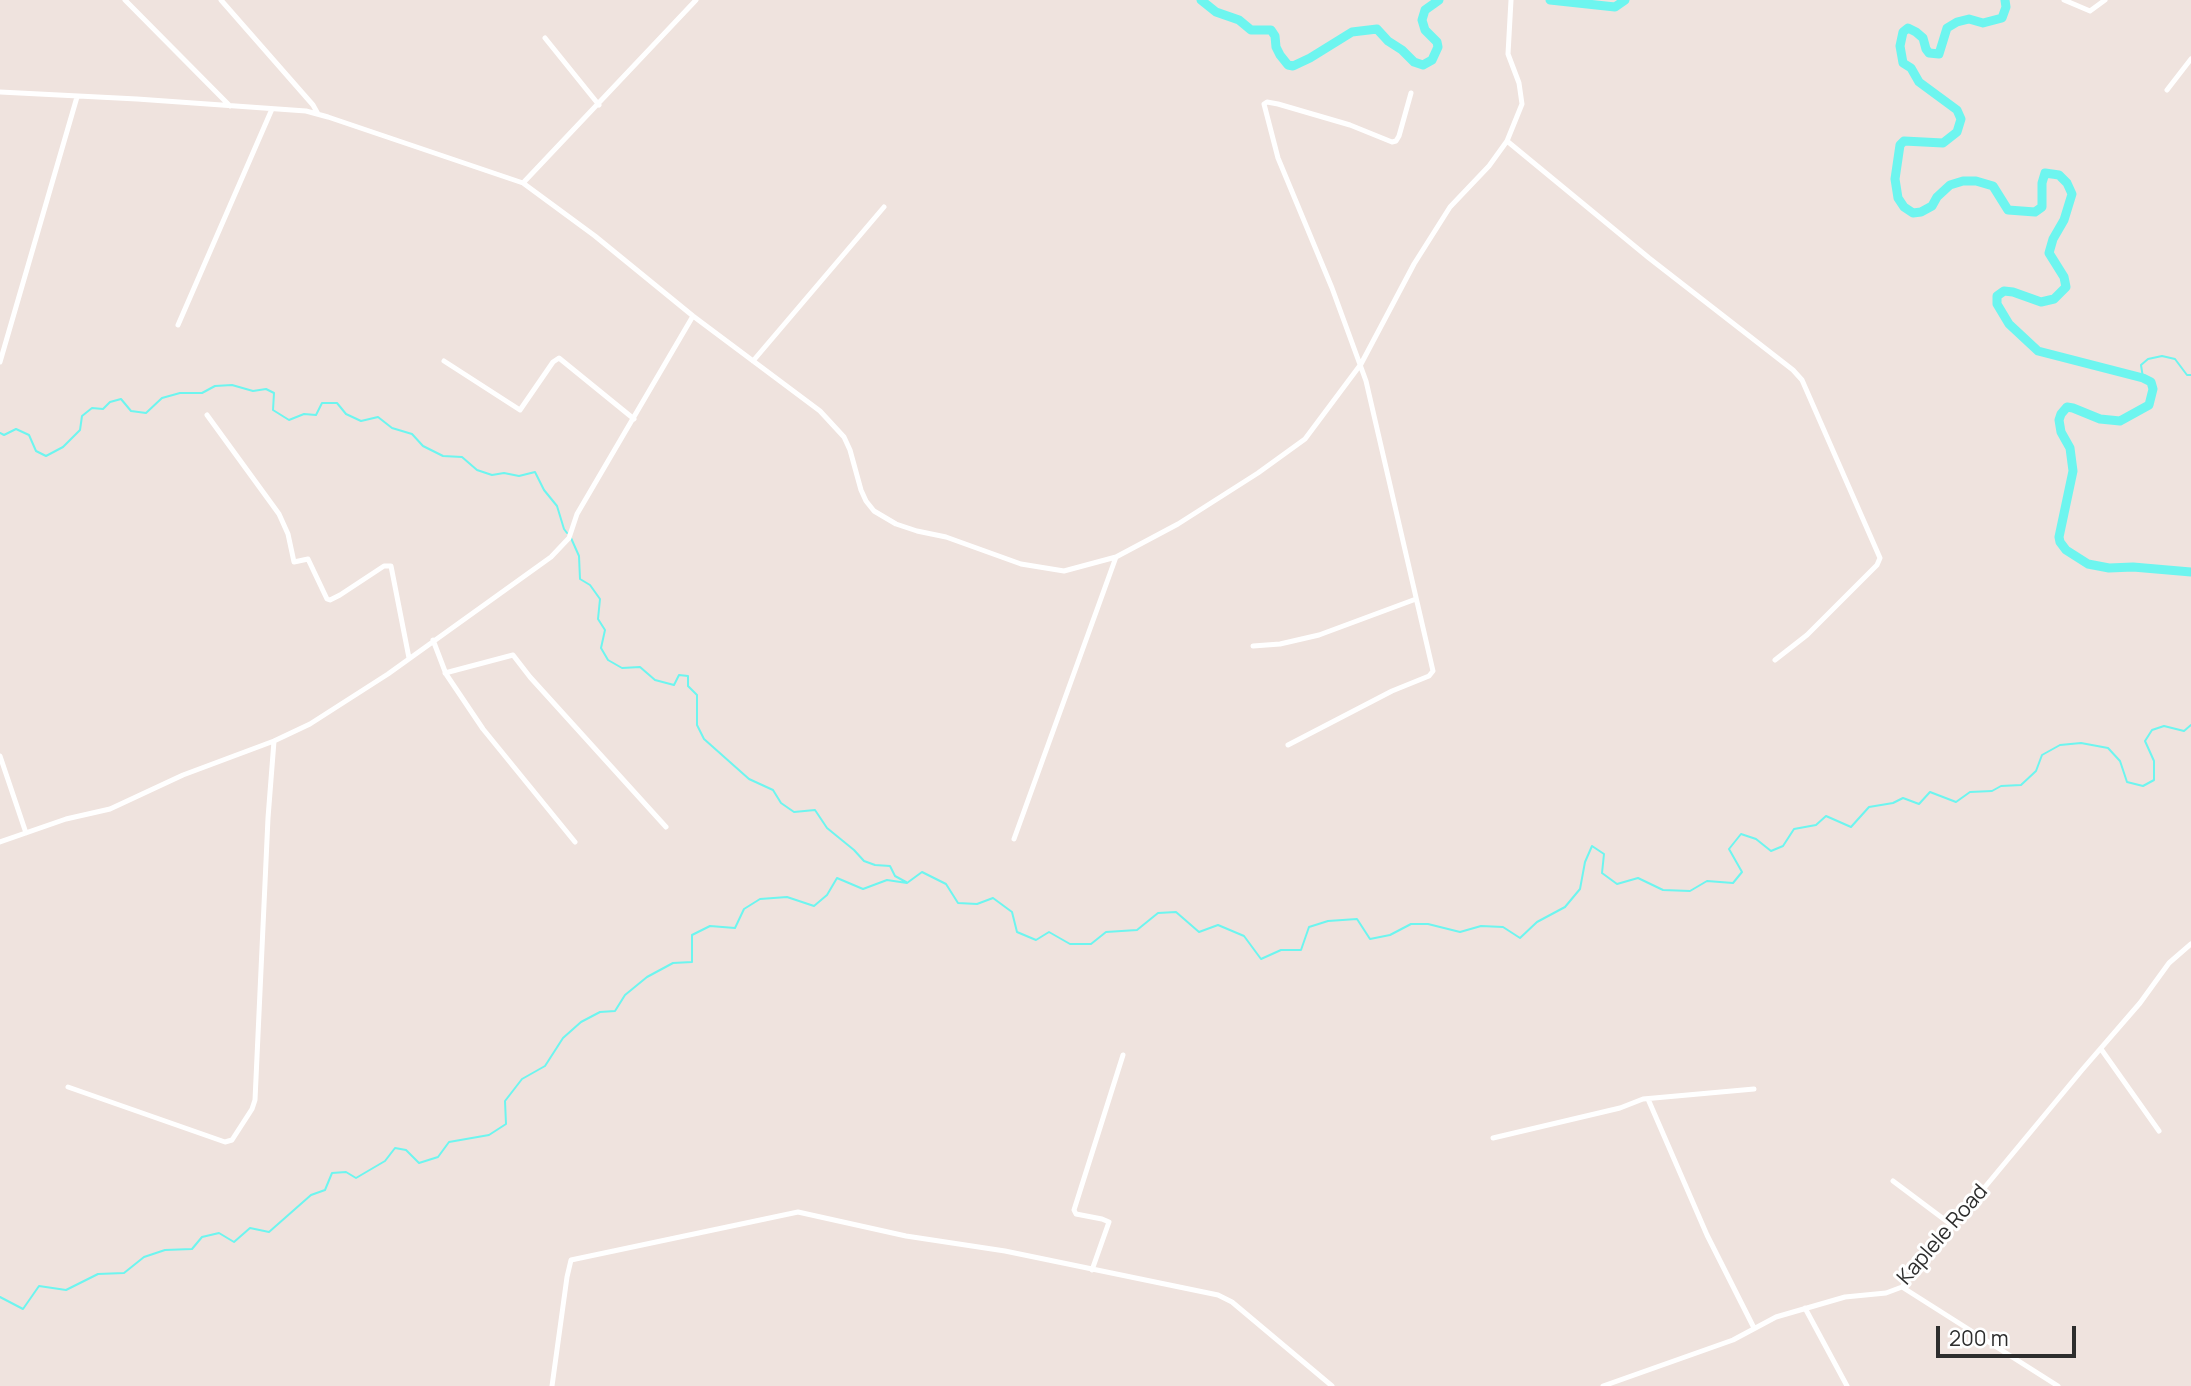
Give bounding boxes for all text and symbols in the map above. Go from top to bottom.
street label: Kaplele Road [1893,1180,1993,1290]
scale bar [1939,1312,2079,1356]
text: 200 m [1949,1324,2009,1352]

